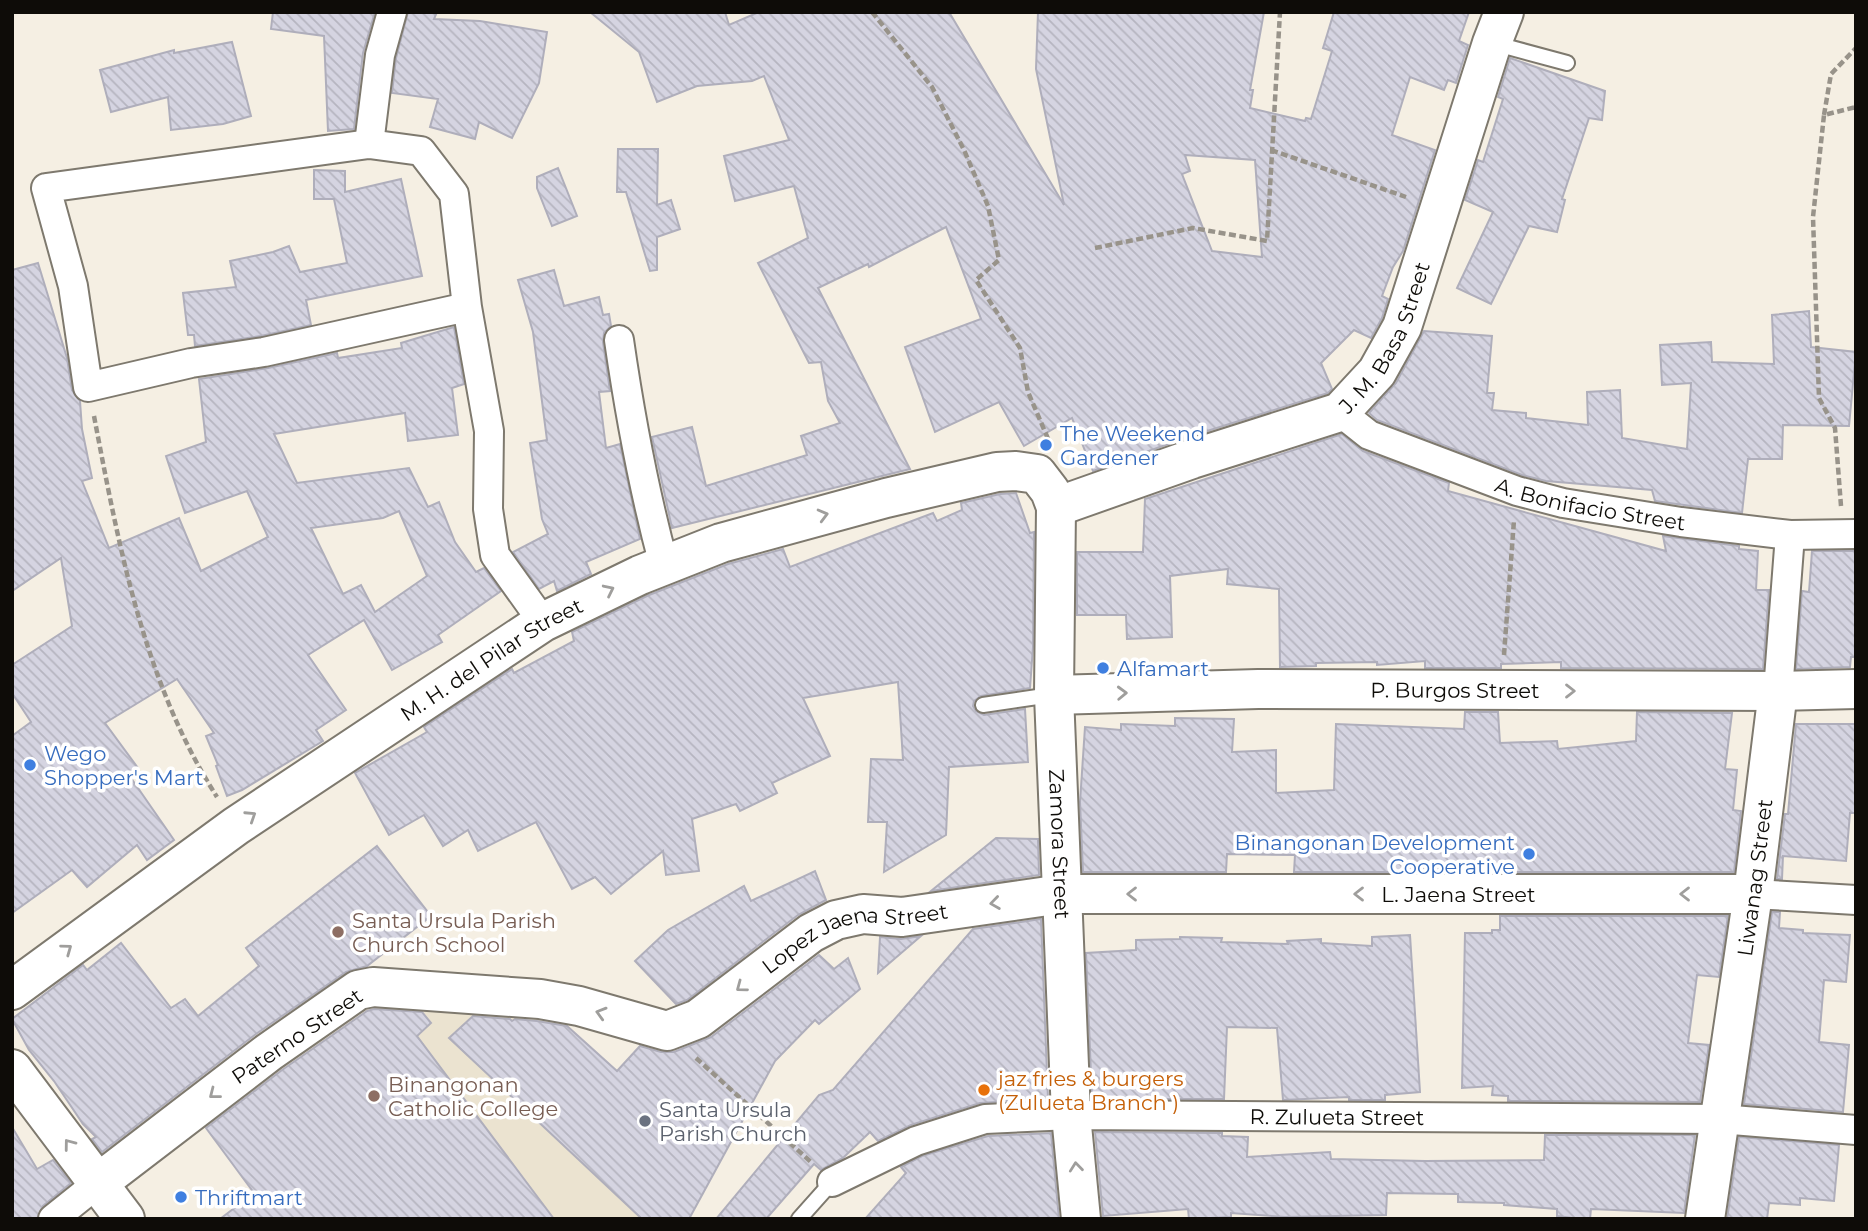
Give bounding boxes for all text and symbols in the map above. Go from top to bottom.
street label: J. M. Basa Street [1332,259,1434,419]
place label: The Weekend Gardener [1060,421,1205,470]
marker: The Weekend Gardener [1038,437,1054,453]
street label: A. Bonifacio Street [1492,472,1687,535]
one-way arrow [817,509,829,523]
one-way arrow [602,584,614,598]
street label: M. H. del Pilar Street [395,592,587,726]
place label: Alfamart [1117,656,1209,681]
marker: Alfamart [1095,660,1111,676]
street label: P. Burgos Street [1370,677,1540,703]
one-way arrow [1565,683,1576,699]
one-way arrow [1117,685,1128,700]
place label: Wego Shopper's Mart [44,741,204,790]
marker: Wego Shopper's Mart [22,757,38,773]
street label: Zamora Street [1044,768,1076,920]
street label: Liwanag Street [1731,797,1777,958]
one-way arrow [244,811,257,824]
place label: Binangonan Development Cooperative [1235,830,1515,879]
marker: Binangonan Development Cooperative [1521,846,1537,862]
street label: L. Jaena Street [1381,882,1536,907]
one-way arrow [1126,886,1137,902]
one-way arrow [1354,886,1364,902]
one-way arrow [1679,886,1690,902]
one-way arrow [989,896,1001,911]
street label: Lopez Jaena Street [757,898,949,979]
place label: Santa Ursula Parish Church School [352,908,556,957]
marker: Santa Ursula Parish Church School [330,924,346,940]
one-way arrow [59,945,72,958]
one-way arrow [737,978,749,991]
street label: Paterno Street [227,983,367,1089]
one-way arrow [595,1006,607,1021]
place label: jaz fries & burgers (Zulueta Branch ) [996,1066,1184,1115]
place label: Binangonan Catholic College [388,1072,558,1121]
marker: jaz fries & burgers (Zulueta Branch ) [976,1082,992,1098]
one-way arrow [209,1086,221,1099]
marker: Binangonan Catholic College [366,1088,382,1104]
place label: Santa Ursula Parish Church [659,1097,807,1146]
street label: R. Zulueta Street [1250,1104,1424,1130]
marker: Santa Ursula Parish Church [637,1113,653,1129]
one-way arrow [65,1140,78,1152]
one-way arrow [1069,1161,1084,1172]
place label: Thriftmart [195,1185,303,1210]
marker: Thriftmart [173,1189,189,1205]

